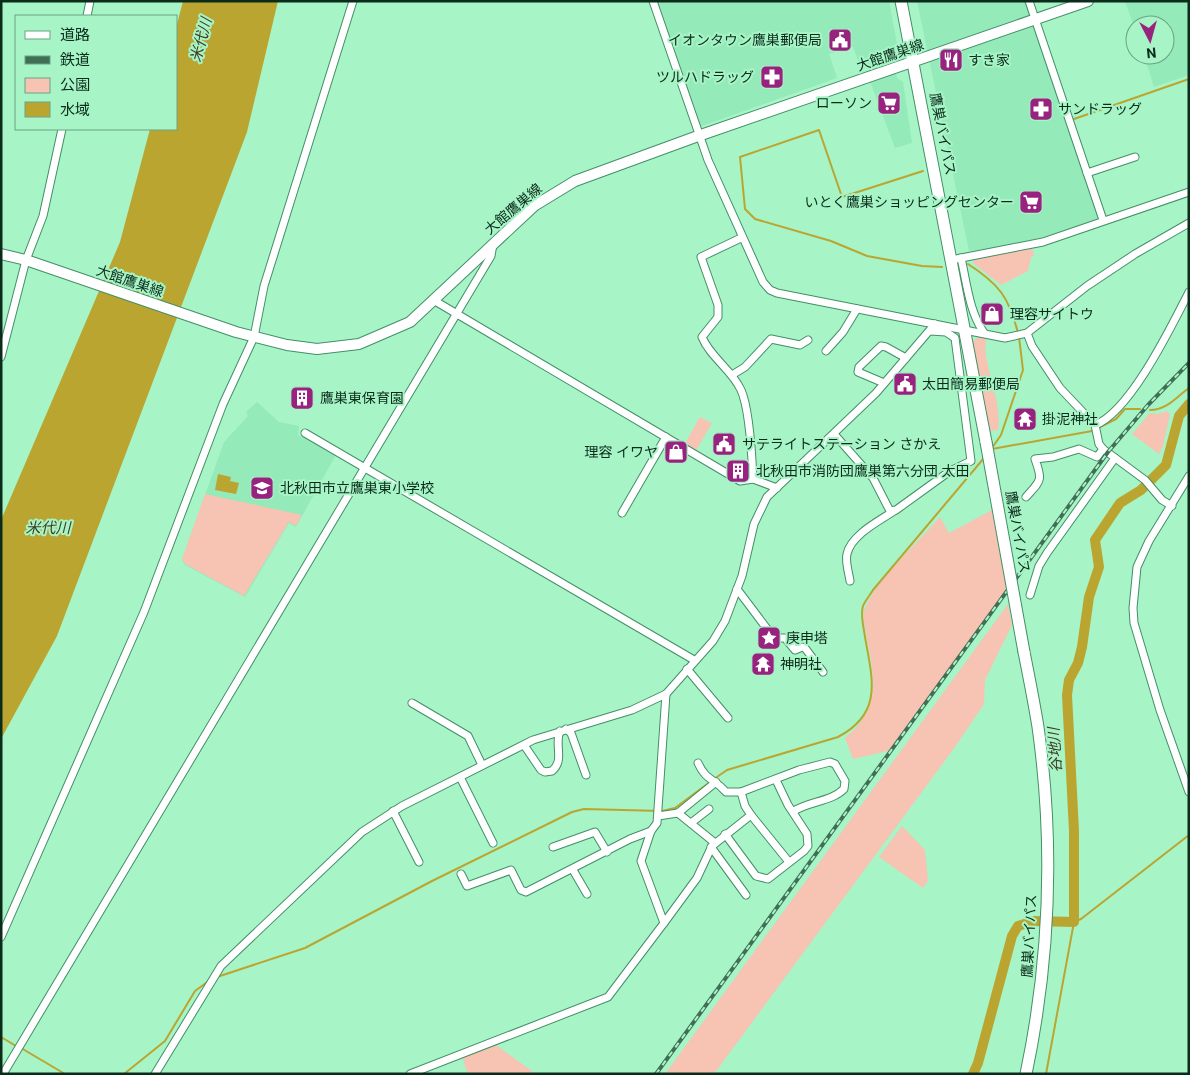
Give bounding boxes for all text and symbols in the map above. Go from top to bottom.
water label: 米代川 [186,14,216,64]
legend [15,15,178,130]
north arrow [1125,15,1175,65]
text: 道路 [60,26,90,44]
public building icon: イオンタウン鷹巣郵便局 [827,27,853,53]
place label: イオンタウン鷹巣郵便局 [668,32,822,48]
street label: 大館鷹巣線 [854,36,926,74]
text: N [1146,44,1157,61]
restaurant icon: すき家 [938,47,964,73]
text: 鉄道 [60,51,90,69]
place label: すき家 [968,52,1010,68]
pharmacy icon: ツルハドラッグ [759,64,785,90]
place label: ツルハドラッグ [656,69,754,85]
text: 公園 [60,76,90,94]
supermarket icon: ローソン [876,90,902,116]
street label: 鷹巣バイパス [927,91,959,177]
place label: ローソン [816,95,872,111]
pharmacy icon: サンドラッグ [1028,96,1054,122]
text: 水域 [60,101,90,119]
place label: サンドラッグ [1058,101,1142,117]
street label: 大館鷹巣線 [481,180,545,238]
supermarket icon: いとく鷹巣ショッピングセンター [1018,189,1044,215]
place label: いとく鷹巣ショッピングセンター [804,194,1014,210]
street label: 大館鷹巣線 [94,262,166,300]
shop icon: 理容サイトウ [979,301,1005,327]
place label: 理容サイトウ [1010,306,1094,322]
public building icon: 太田簡易郵便局 [892,371,918,397]
place label: 太田簡易郵便局 [922,376,1020,392]
building icon: 鷹巣東保育園 [289,385,315,411]
place label: 鷹巣東保育園 [320,390,404,406]
temple icon: 掛泥神社 [1012,406,1038,432]
place label: 掛泥神社 [1042,411,1098,427]
public building icon: サテライトステーション さかえ [711,431,737,457]
place label: サテライトステーション さかえ [742,436,941,452]
shop icon: 理容 イワヤ [663,439,689,465]
place label: 理容 イワヤ [585,444,658,460]
building icon: 北秋田市消防団鷹巣第六分団 太田 [725,458,751,484]
place label: 北秋田市消防団鷹巣第六分団 太田 [756,463,969,479]
school or university icon: 北秋田市立鷹巣東小学校 [249,475,275,501]
place label: 北秋田市立鷹巣東小学校 [280,480,434,496]
street label: 鷹巣バイパス [1003,489,1033,575]
water label: 米代川 [25,519,72,537]
place icon: 庚申塔 [756,625,782,651]
place label: 庚申塔 [786,630,828,646]
temple icon: 神明社 [750,651,776,677]
place label: 神明社 [780,656,822,672]
water label: 谷地川 [1045,725,1065,773]
street label: 鷹巣バイパス [1019,894,1039,978]

